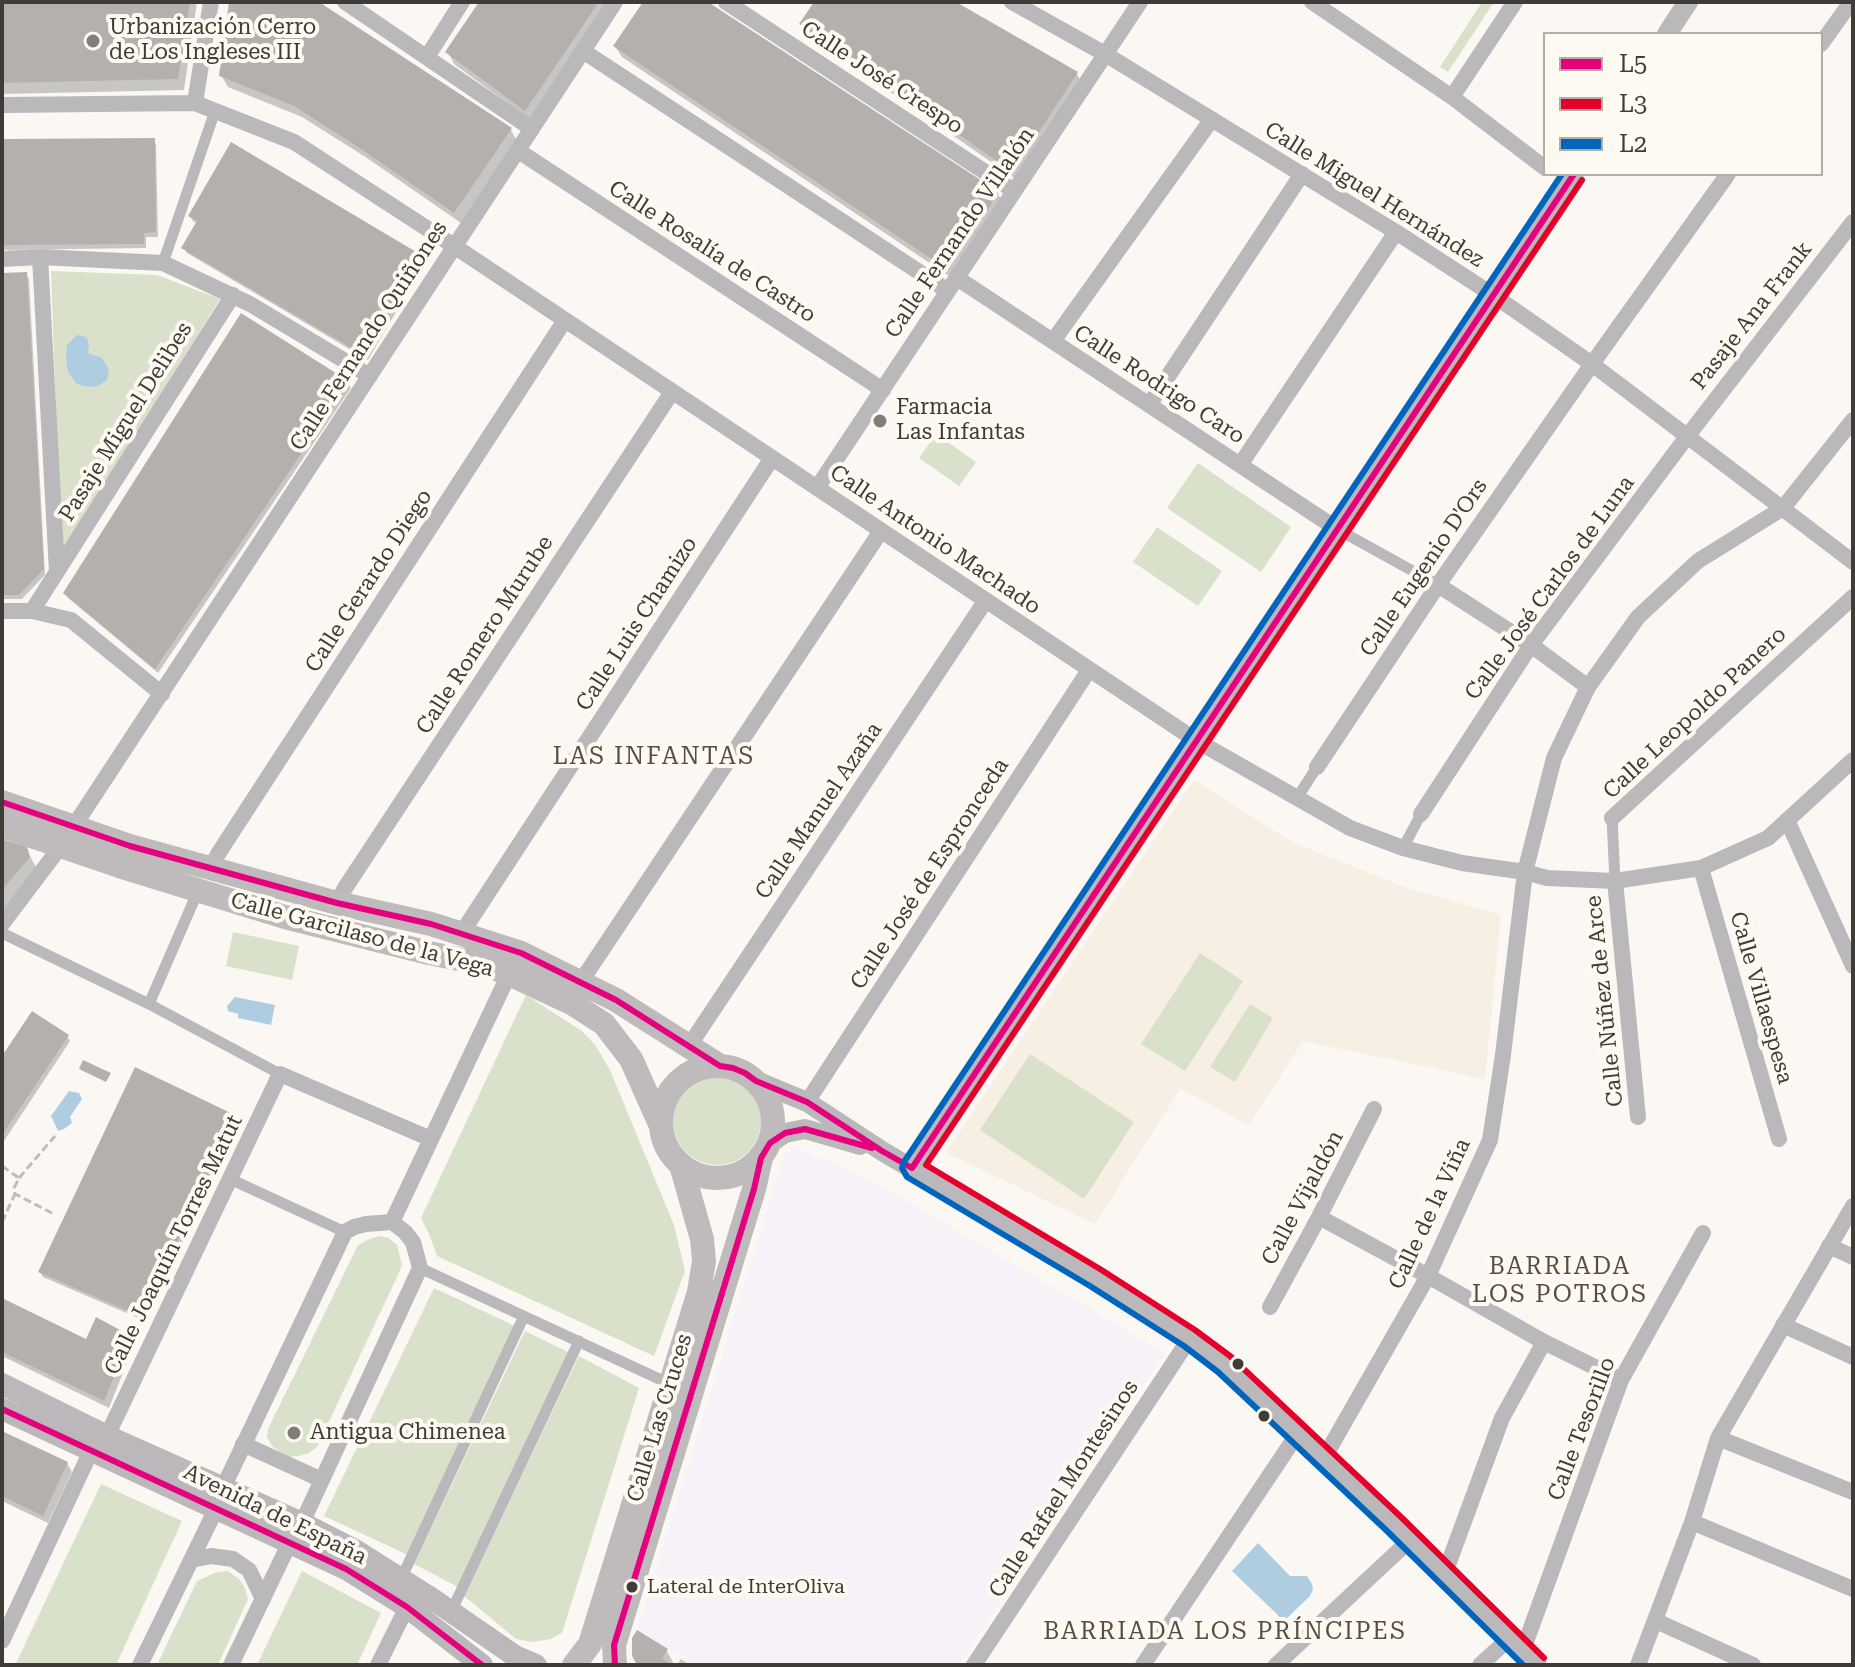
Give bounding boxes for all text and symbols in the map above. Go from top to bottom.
place label: Urbanización Cerro de Los Ingleses III [109,15,316,66]
street label: Calle José Crespo [796,16,968,140]
marker: Urbanización Cerro de Los Ingleses III [84,32,102,50]
legend [1543,32,1823,176]
text: L5 [1619,50,1647,78]
text: L3 [1619,90,1647,118]
street label: Calle Miguel Hernández [1260,117,1488,273]
street label: Calle Fernando Villalón [880,123,1040,343]
text: L2 [1619,130,1647,158]
street label: Calle Rosalía de Castro [604,175,820,329]
street label: Calle Fernando Quiñones [285,216,453,456]
street label: Pasaje Ana Frank [1686,237,1818,395]
street label: Pasaje Miguel Delibes [54,318,198,526]
street label: Calle Rodrigo Caro [1069,320,1249,450]
place label: Farmacia Las Infantas [896,395,1025,446]
marker: Farmacia Las Infantas [871,412,889,430]
street label: Calle Antonio Machado [825,460,1045,620]
street label: Calle José Carlos de Luna [1460,471,1640,705]
street label: Calle Eugenio D'Ors [1355,474,1493,662]
street label: Calle Gerardo Diego [300,485,438,677]
street label: Calle Romero Murube [411,531,559,739]
street label: Calle Luis Chamizo [571,532,703,716]
street label: Calle Leopoldo Panero [1598,621,1792,805]
street label: Calle Manuel Azaña [750,718,888,904]
district label: LAS INFANTAS [553,743,755,771]
street label: Calle José de Espronceda [845,753,1015,995]
street label: Calle Garcilaso de la Vega [228,887,496,983]
street label: Calle Núñez de Arce [1581,894,1629,1108]
street label: Calle Villaespesa [1724,909,1798,1087]
street label: Calle Joaquín Torres Matut [99,1111,249,1379]
street label: Calle Vijaldón [1257,1126,1349,1270]
street label: Calle de la Viña [1383,1134,1477,1294]
district label: BARRIADA LOS POTROS [1472,1253,1648,1309]
street label: Calle Las Cruces [622,1331,698,1505]
street label: Calle Tesorillo [1543,1354,1621,1504]
unlabelled marker [1230,1356,1246,1372]
street label: Calle Rafael Montesinos [984,1375,1144,1603]
unlabelled marker [1256,1408,1272,1424]
place label: Antigua Chimenea [310,1420,506,1446]
marker: Antigua Chimenea [285,1424,303,1442]
street label: Avenida de España [179,1459,371,1571]
place label: Lateral de InterOliva [647,1575,845,1599]
marker: Lateral de InterOliva [624,1579,640,1595]
district label: BARRIADA LOS PRÍNCIPES [1043,1618,1407,1646]

